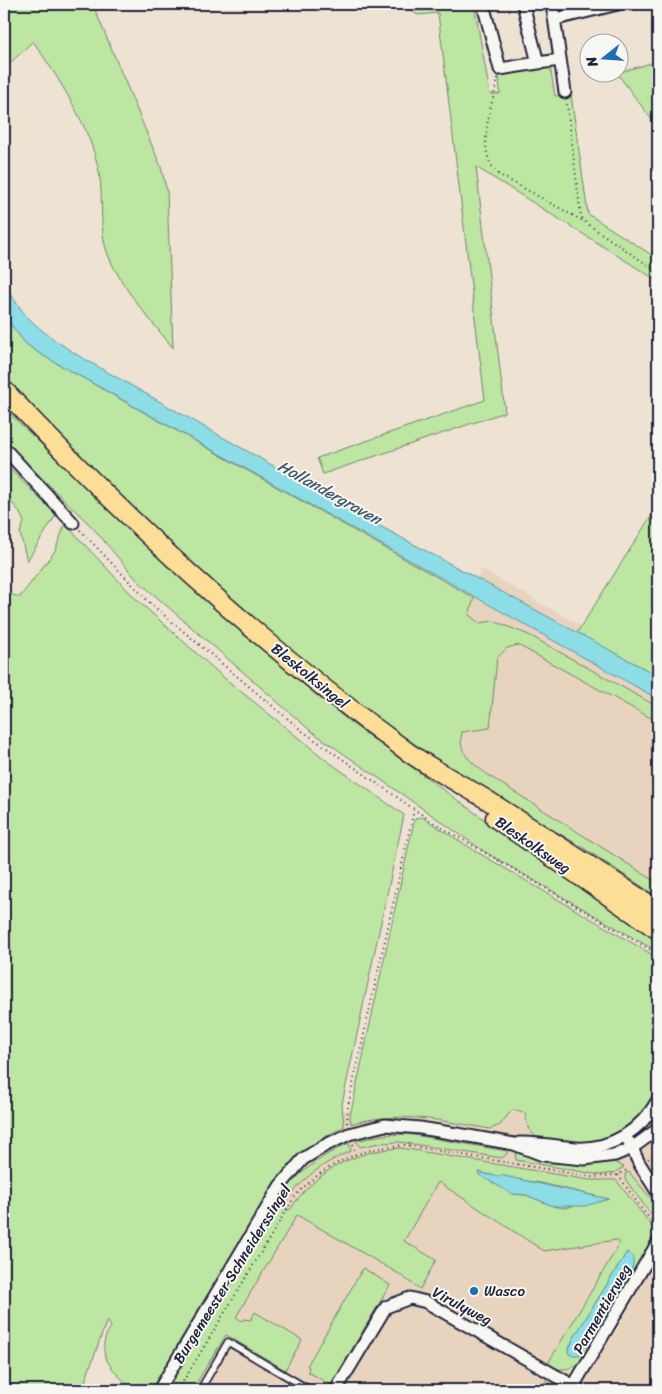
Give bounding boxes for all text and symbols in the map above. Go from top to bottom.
north arrow [580,32,630,82]
text: N [579,53,606,71]
water label: Hollandergraven [272,452,389,534]
street label: Bleskolksingel [265,636,355,716]
street label: Bleskolksweg [490,809,577,881]
street label: Burgemeester Schneiderssingel [166,1179,298,1369]
street label: Parmentierweg [566,1259,639,1359]
place label: Wasco [484,1278,525,1304]
street label: Virulyweg [427,1279,497,1333]
marker: Wasco [468,1285,480,1297]

